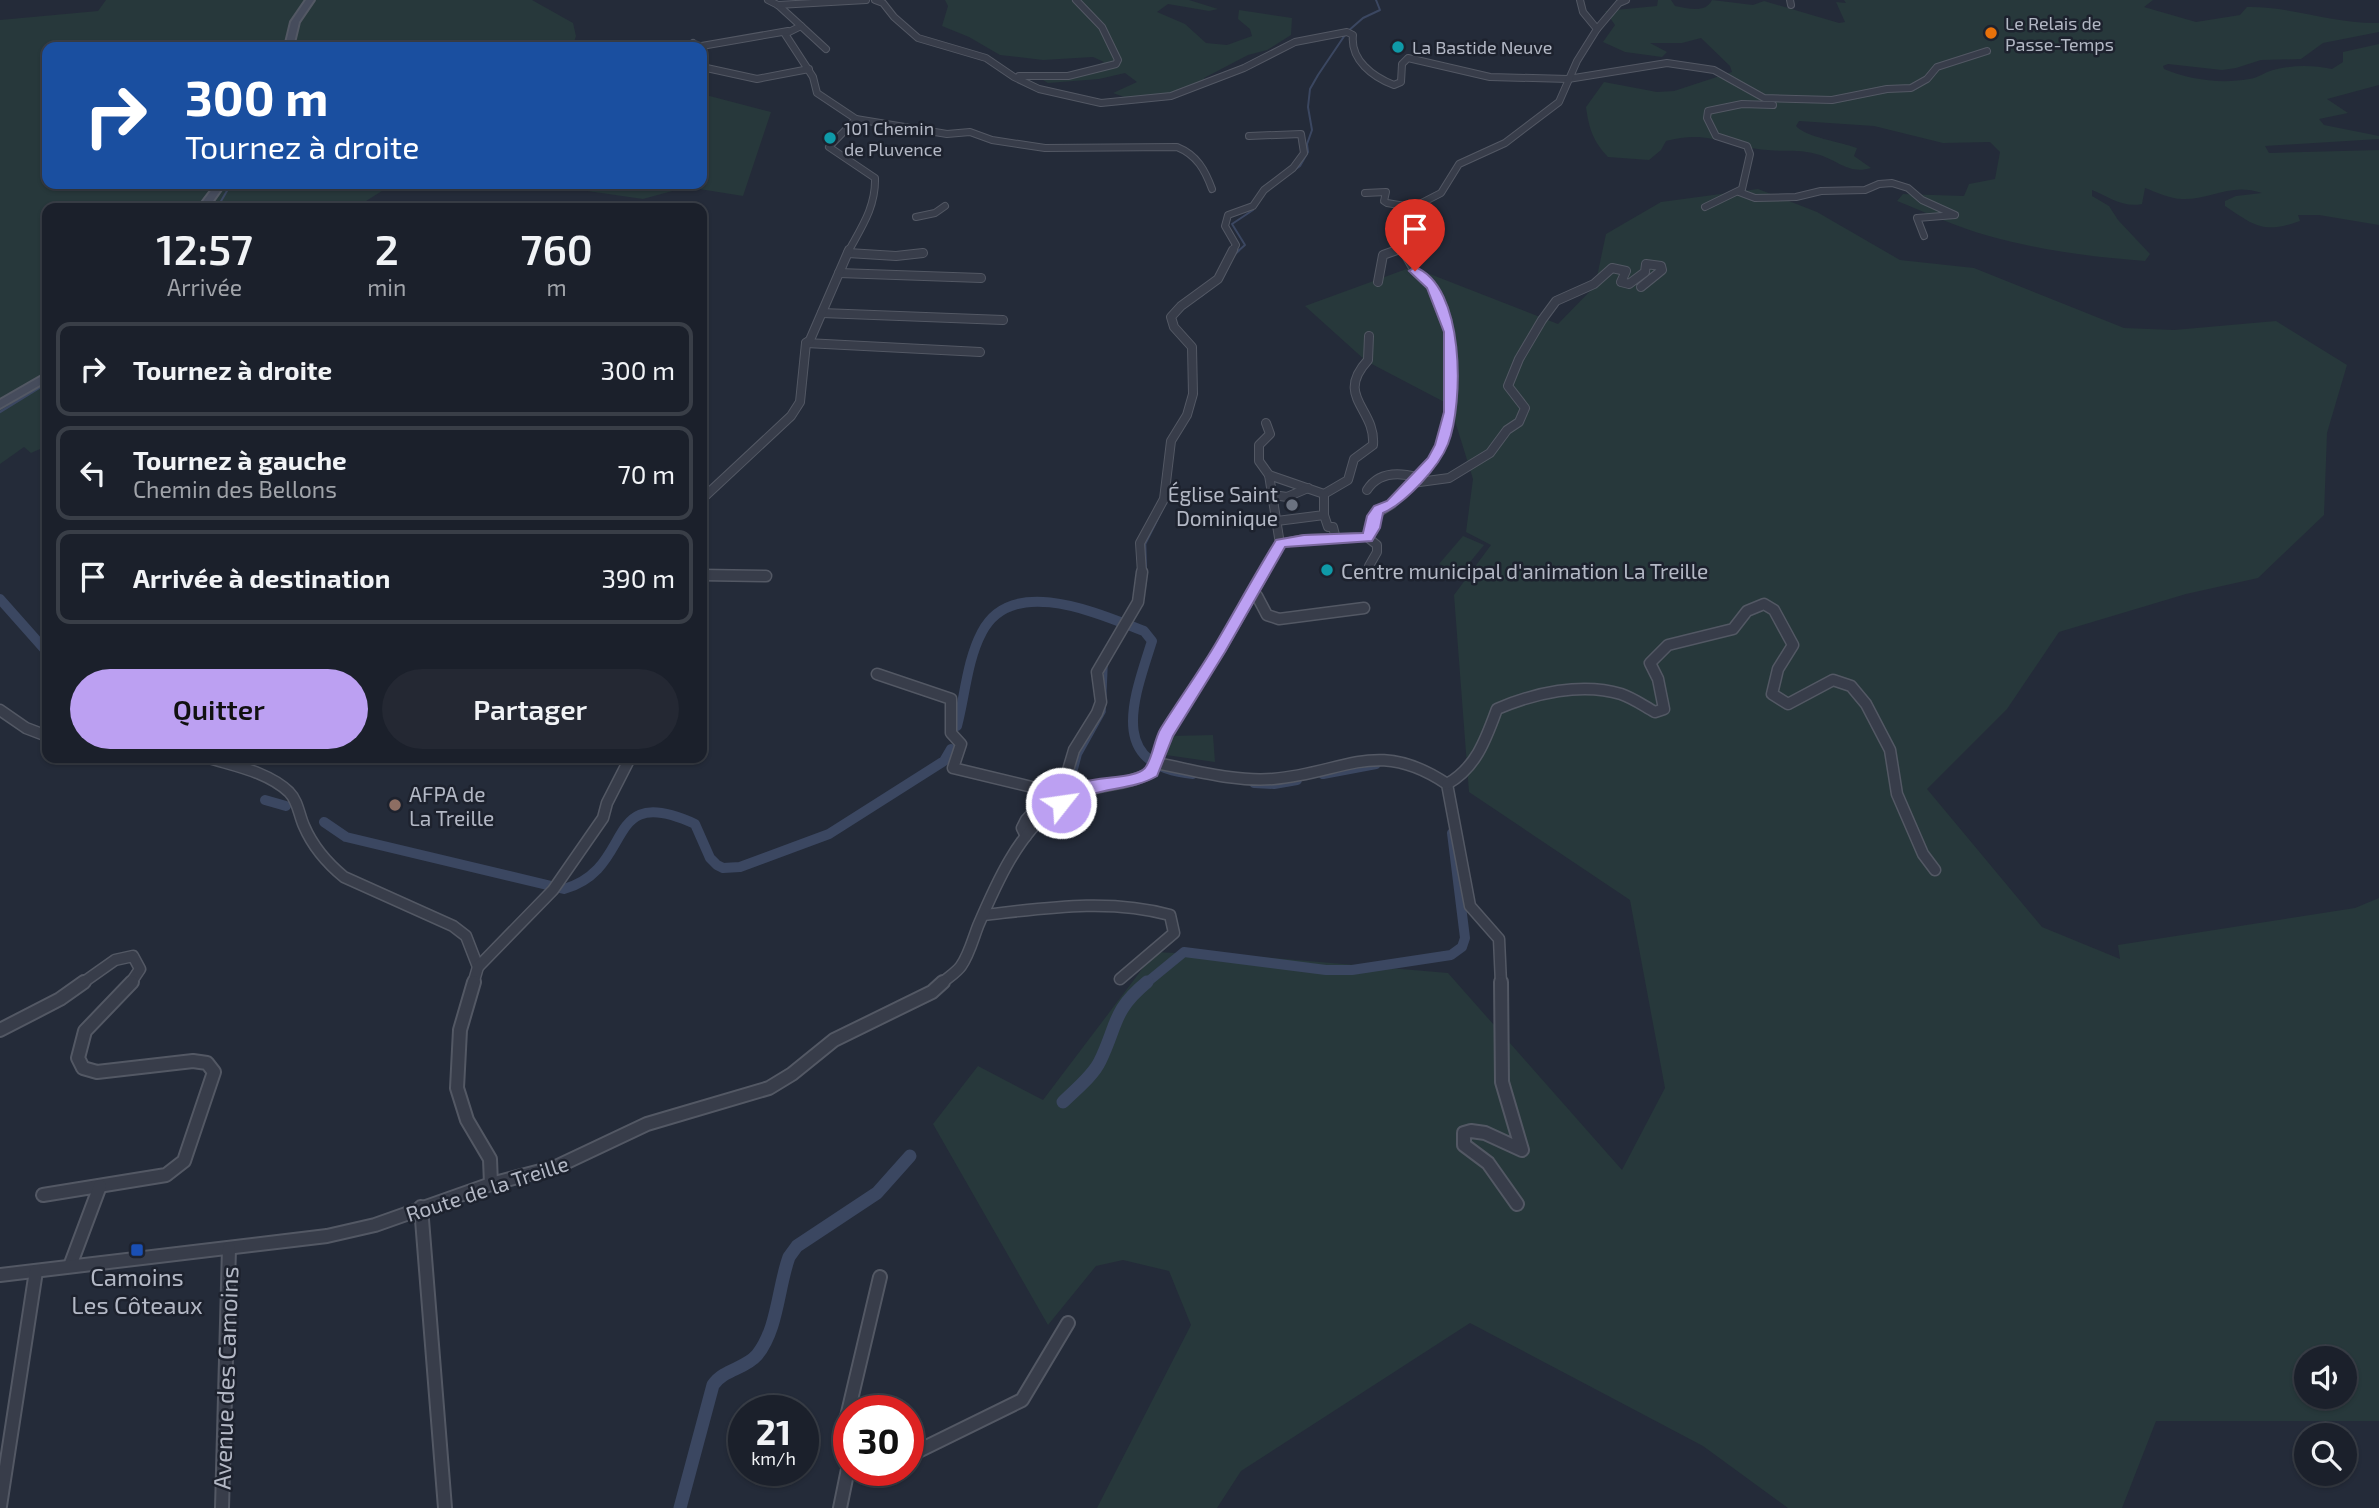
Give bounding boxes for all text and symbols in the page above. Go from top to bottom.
place label: Le Relais de Passe-Temps [2005,12,2114,55]
marker: Le Relais de Passe-Temps [1983,25,1999,41]
place label: La Bastide Neuve [1412,36,1552,58]
marker: La Bastide Neuve [1390,39,1406,55]
text: 300 m [185,67,328,126]
icon: right [70,70,161,161]
place label: 101 Chemin de Pluvence [844,117,942,160]
text: Tournez à droite [185,127,419,165]
marker: 101 Chemin de Pluvence [822,130,838,146]
pin [1385,199,1445,271]
icon: arrive [1396,210,1434,248]
text: 12:57 [156,223,253,273]
text: 2 [375,223,399,273]
text: 760 [521,223,593,273]
text: Arrivée [167,273,242,301]
text: min [367,273,406,301]
text: m [547,273,567,301]
icon: right [74,350,112,388]
text: Tournez à droite [133,354,332,385]
text: 300 m [601,354,675,385]
text: Tournez à gauche [133,444,347,475]
icon: left [74,454,112,492]
text: 70 m [617,458,675,489]
text: Chemin des Bellons [133,475,337,503]
place label: Église Saint Dominique [1168,481,1278,530]
marker: Église Saint Dominique [1284,497,1300,513]
icon: arrive [74,558,112,596]
place label: Centre municipal d'animation La Treille [1341,558,1708,583]
text: Arrivée à destination [133,562,390,593]
text: 390 m [601,562,675,593]
marker: Centre municipal d'animation La Treille [1319,562,1335,578]
button: Quitter [70,669,368,749]
button: Partager [382,669,679,749]
position arrow [1024,766,1098,840]
place label: AFPA de La Treille [409,781,494,830]
marker: AFPA de La Treille [387,797,403,813]
street label: Route de la Treille [403,1150,571,1226]
marker: Camoins Les Côteaux [129,1242,145,1258]
place label: Camoins Les Côteaux [71,1262,203,1319]
street label: Avenue des Camoins [207,1266,243,1490]
map controls [2294,1346,2357,1486]
button: sound [2294,1346,2357,1409]
speed limit sign: 30 [833,1395,924,1486]
text: 21 [756,1410,791,1452]
button: search [2294,1423,2357,1486]
text: km/h [751,1447,796,1469]

